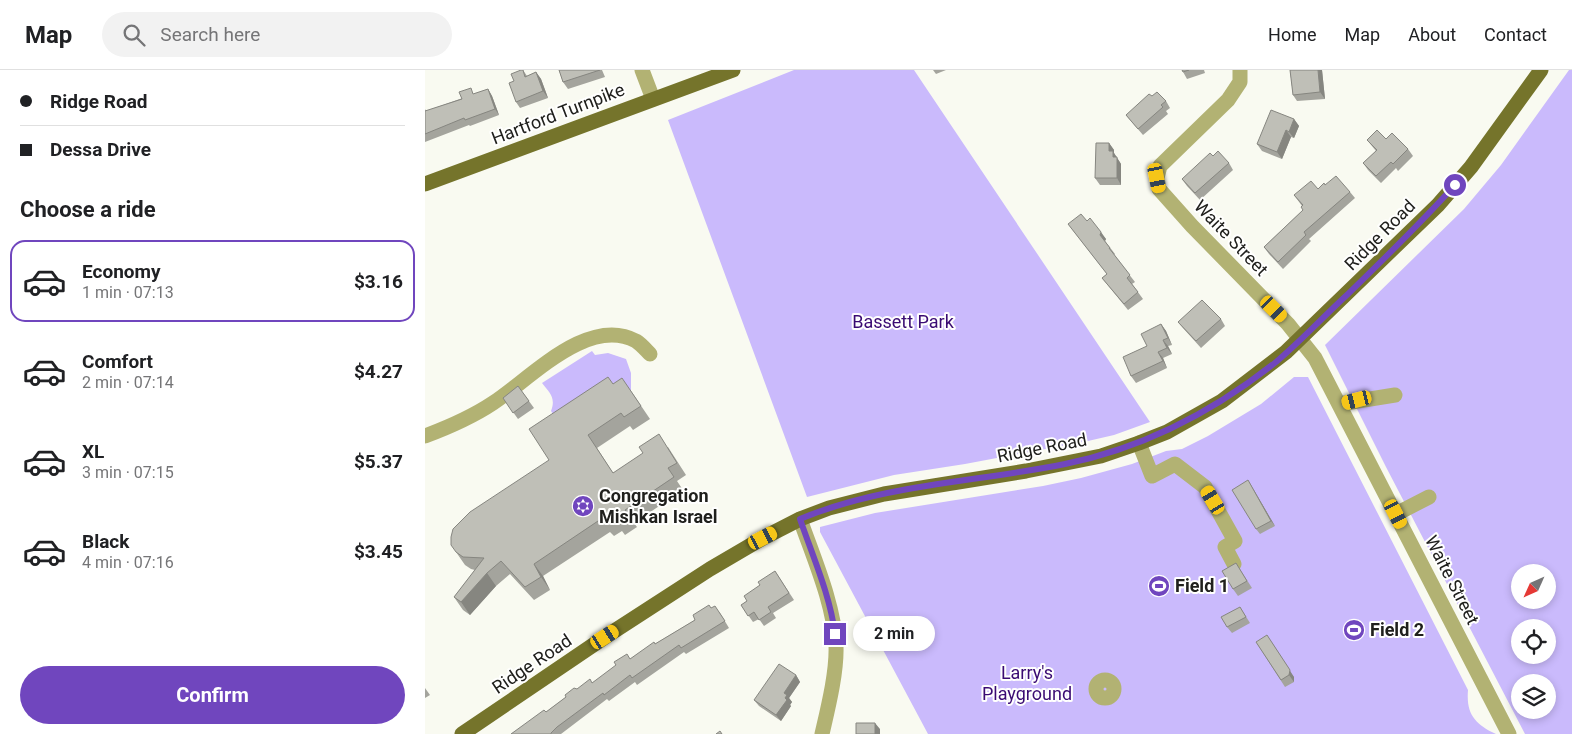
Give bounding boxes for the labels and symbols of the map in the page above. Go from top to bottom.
street label: Hartford Turnpike [488,79,627,149]
car [1146,162,1167,194]
route start [1444,174,1466,196]
street label: Waite Street [1190,195,1273,280]
street label: Ridge Road [1340,195,1419,274]
car [1258,293,1289,325]
park label: Bassett Park [852,311,955,332]
car [1340,389,1373,411]
street label: Ridge Road [995,429,1089,467]
car [1198,483,1227,517]
place label: Congregation Mishkan Israel [599,485,718,527]
synagogue icon: Congregation Mishkan Israel [571,494,595,518]
car [1382,497,1409,531]
car [746,525,779,551]
street label: Waite Street [1421,532,1484,628]
north arrow [1511,564,1556,609]
sports icon: Field 1 [1147,574,1171,598]
place label: Field 1 [1175,575,1229,596]
callout: 2 min [853,616,935,652]
sports icon: Field 2 [1342,618,1366,642]
place label: Field 2 [1370,619,1424,640]
car [588,623,621,651]
route end [824,623,846,645]
street label: Ridge Road [488,629,575,698]
park label: Larry's Playground [982,662,1072,704]

